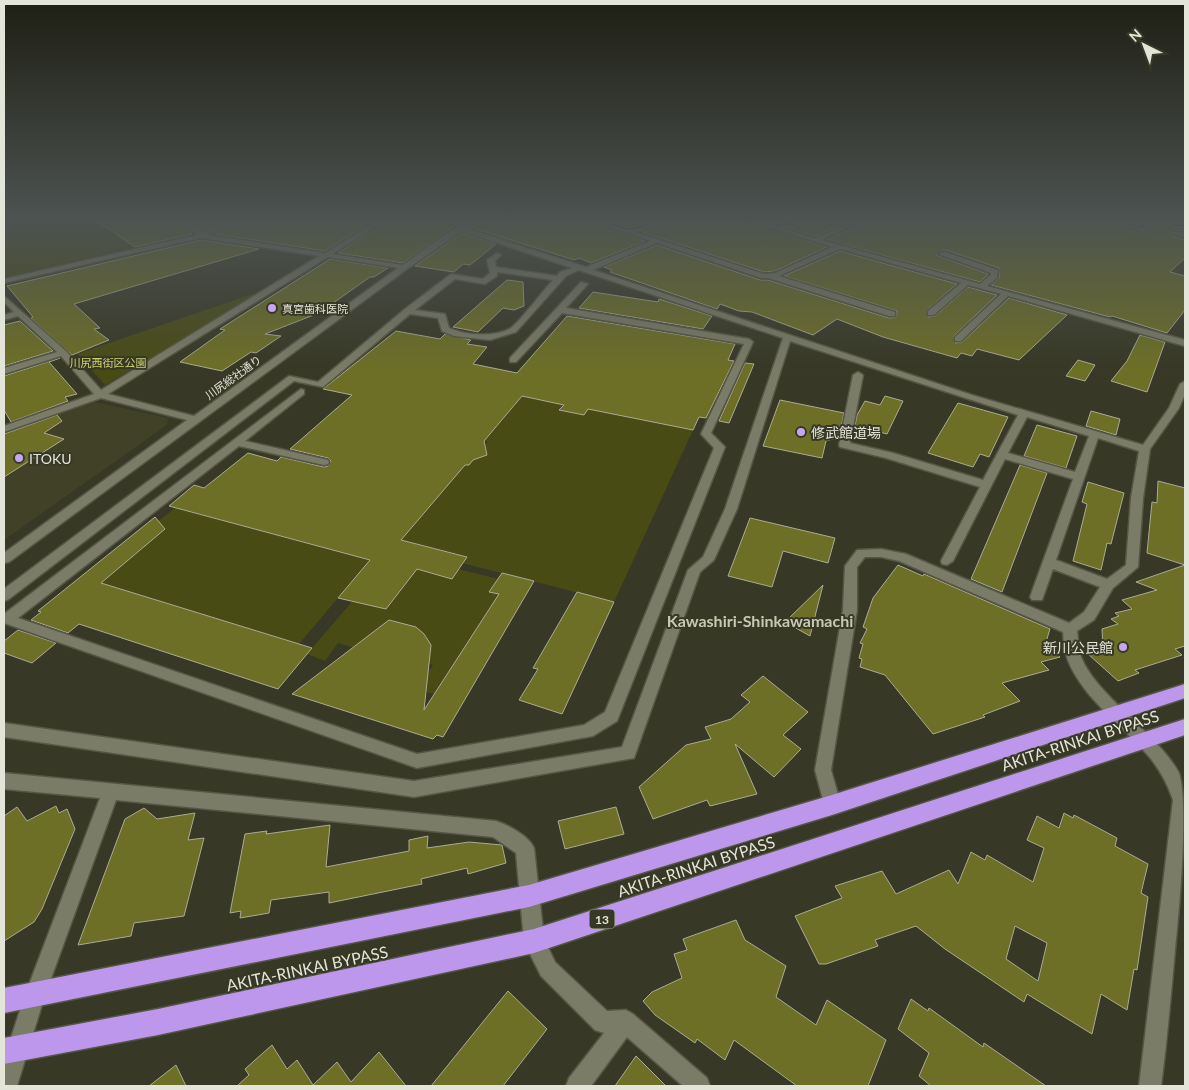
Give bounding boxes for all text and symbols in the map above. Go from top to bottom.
north arrow [1119,20,1169,70]
text: N [1125,25,1145,45]
marker: 真宮歯科医院 [266,302,278,314]
place label: 真宮歯科医院 [282,302,348,315]
street label: 川尻総社通り [202,352,264,402]
park label: 川尻西街区公園 [70,356,147,369]
place label: 修武館道場 [811,424,881,441]
marker: 修武館道場 [795,426,807,438]
place label: ITOKU [29,450,72,467]
marker: ITOKU [13,452,25,464]
district label: Kawashiri-Shinkawamachi [667,611,853,630]
place label: 新川公民館 [1043,639,1113,656]
marker: 新川公民館 [1117,641,1129,653]
street label: AKITA-RINKAI BYPASS [999,706,1161,774]
street label: AKITA-RINKAI BYPASS [615,832,777,900]
road number: 13 [590,910,614,929]
street label: AKITA-RINKAI BYPASS [224,942,390,994]

